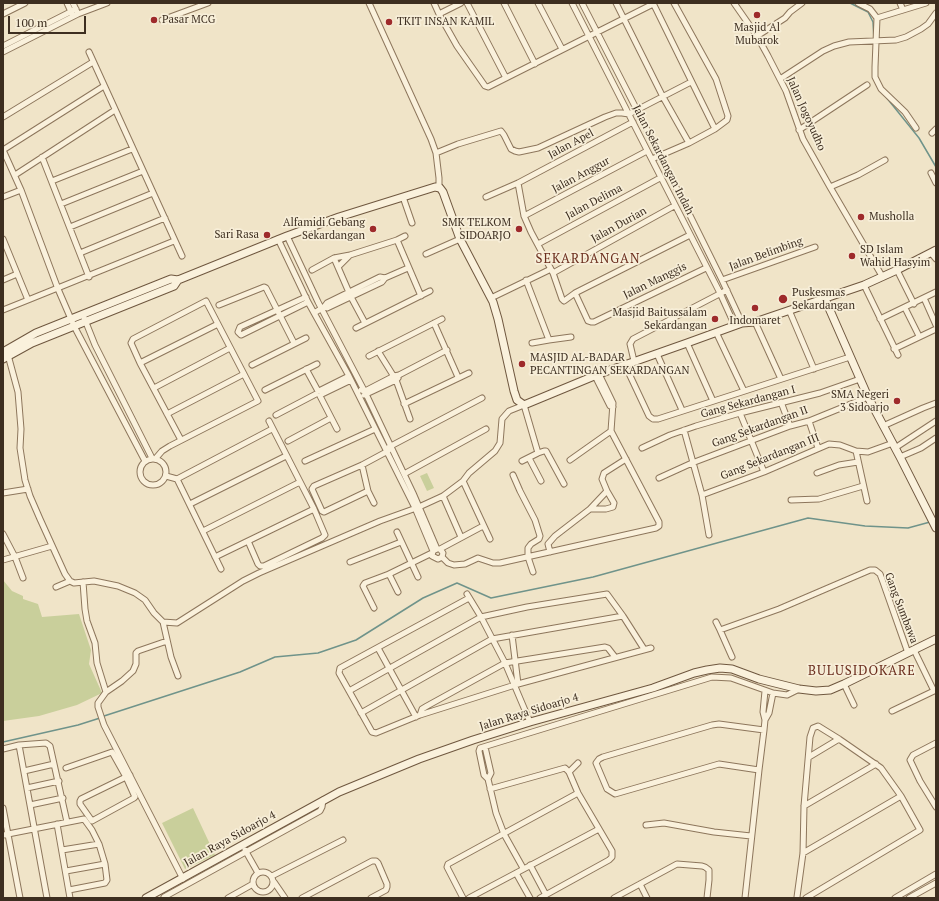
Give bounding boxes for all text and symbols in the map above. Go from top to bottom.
scale bar [10,8,88,34]
marker: Masjid Al Mubarok [752,10,762,20]
place label: Pasar MCG [162,13,215,27]
text: 100 m [15,15,47,30]
marker: Pasar MCG [149,15,159,25]
place label: TKIT INSAN KAMIL [397,15,494,29]
marker: TKIT INSAN KAMIL [384,17,394,27]
place label: Masjid Al Mubarok [734,21,780,47]
street label: Jalan Jogoyudho [784,75,828,153]
street label: Jalan Sekardangan Indah [630,103,696,217]
street label: Jalan Apel [546,126,596,162]
street label: Jalan Anggur [550,154,612,196]
street label: Jalan Delima [563,182,625,222]
street label: Jalan Durian [589,204,649,246]
place label: Musholla [869,210,914,224]
marker: Musholla [856,212,866,222]
place label: Alfamidi Gebang Sekardangan [283,216,365,242]
place label: SMK TELKOM SIDOARJO [442,216,511,242]
marker: Alfamidi Gebang Sekardangan [368,224,378,234]
marker: SMK TELKOM SIDOARJO [514,224,524,234]
place label: Sari Rasa [214,228,259,242]
marker: Sari Rasa [262,230,272,240]
street label: Jalan Belimbing [727,235,805,273]
place label: SD Islam Wahid Hasyim [860,243,930,269]
district label: SEKARDANGAN [535,251,641,267]
marker: SD Islam Wahid Hasyim [847,251,857,261]
street label: Jalan Manggis [621,260,689,302]
place label: Puskesmas Sekardangan [792,286,855,312]
marker: Puskesmas Sekardangan [777,293,789,305]
marker: Indomaret [750,303,760,313]
place label: Masjid Baitussalam Sekardangan [612,306,707,332]
marker: Masjid Baitussalam Sekardangan [710,314,720,324]
place label: Indomaret [729,314,781,328]
place label: MASJID AL-BADAR PECANTINGAN SEKARDANGAN [530,351,689,377]
marker: MASJID AL-BADAR PECANTINGAN SEKARDANGAN [517,359,527,369]
street label: Gang Sekardangan I [699,383,797,421]
place label: SMA Negeri 3 Sidoarjo [831,388,889,414]
marker: SMA Negeri 3 Sidoarjo [892,396,902,406]
street label: Gang Sekardangan II [710,403,810,451]
street label: Gang Sekardangan III [719,431,821,483]
street label: Gang Sumbawa [881,571,921,645]
district label: BULUSIDOKARE [808,663,916,679]
street label: Jalan Raya Sidoarjo 4 [478,691,580,733]
street label: Jalan Raya Sidoarjo 4 [182,808,278,870]

